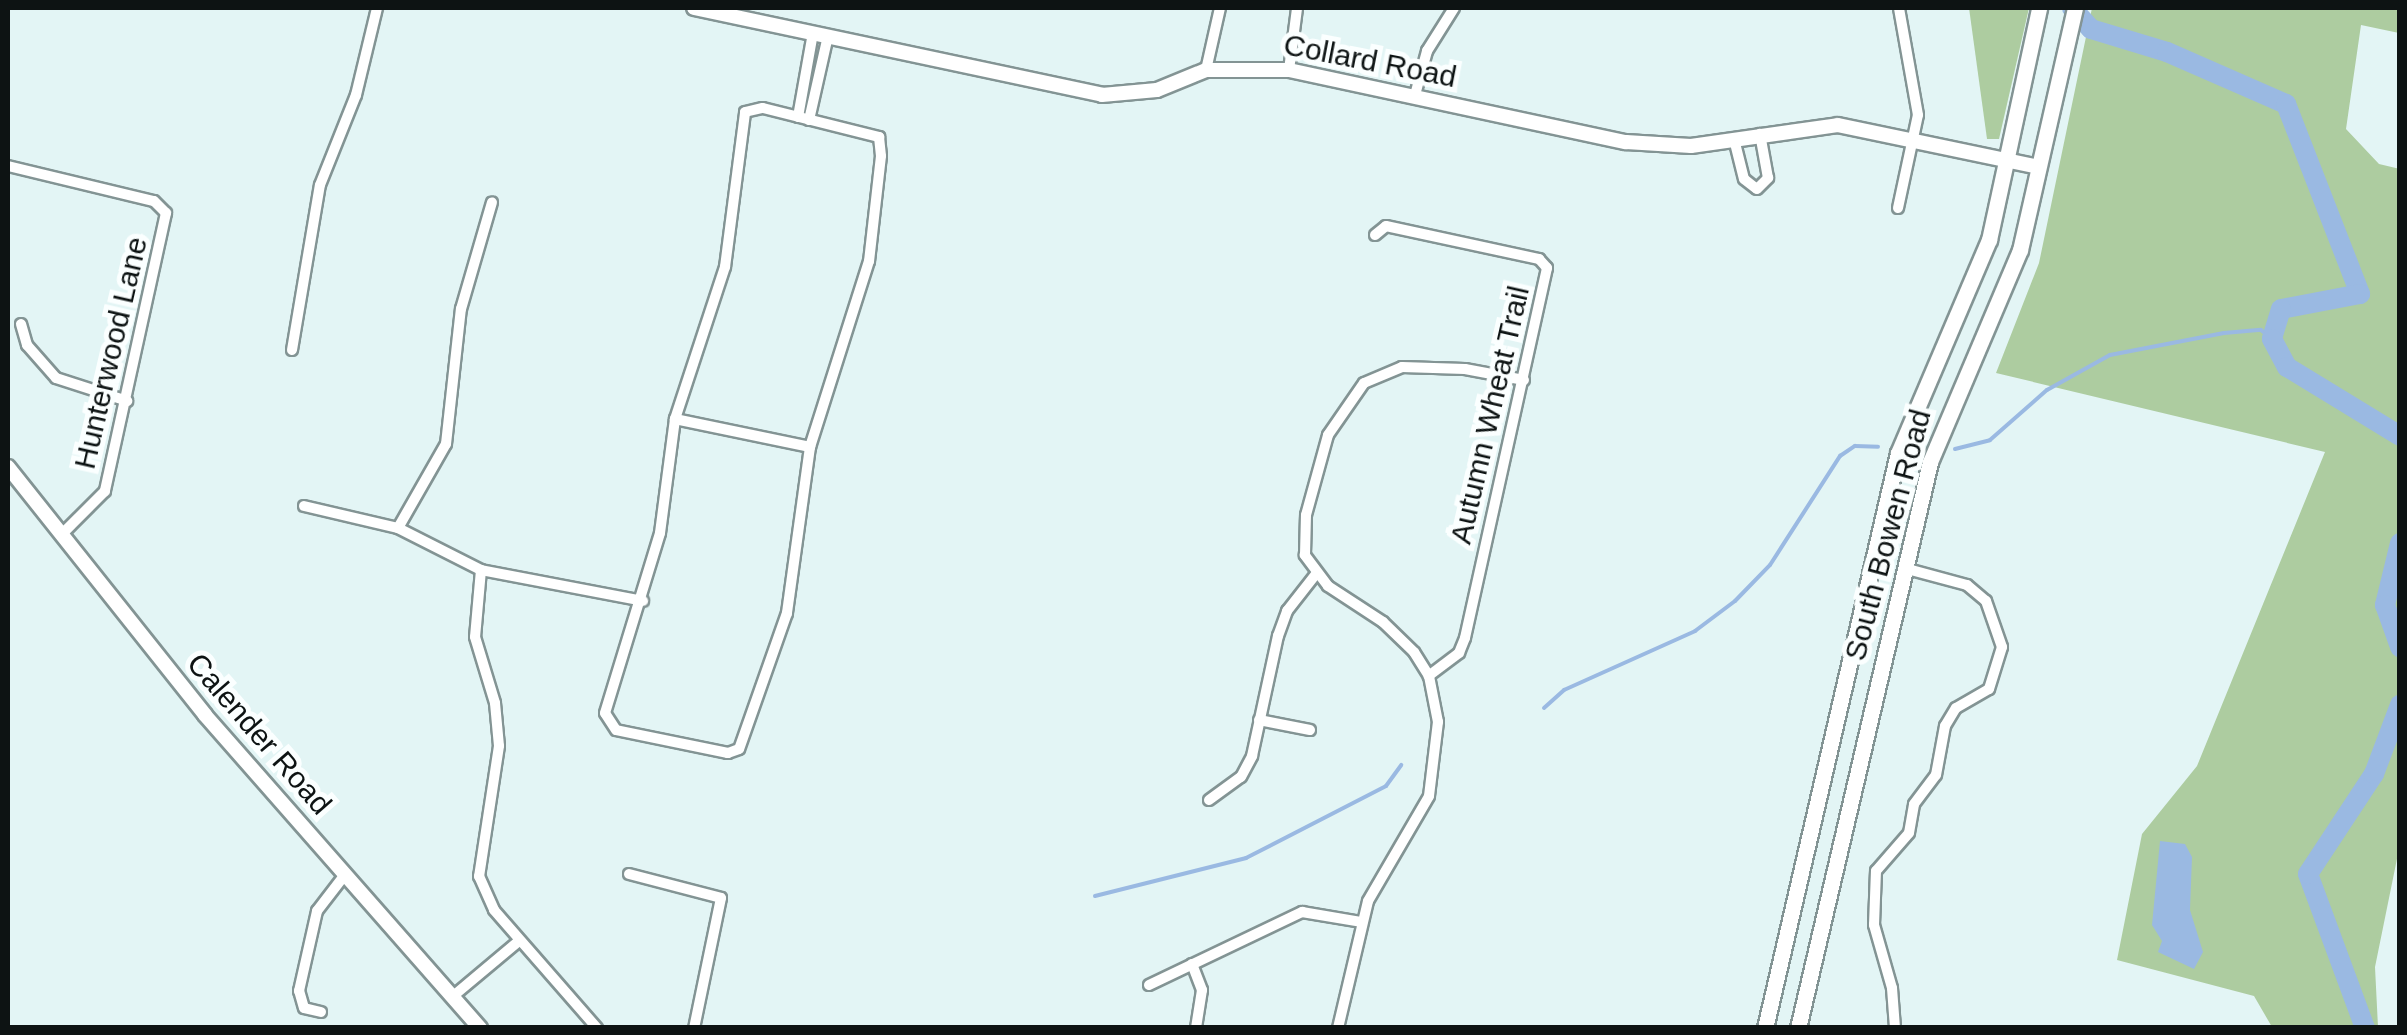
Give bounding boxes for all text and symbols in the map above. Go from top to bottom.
street label: Collard Road [1281,27,1459,95]
street label: Hunterwood Lane [67,234,155,472]
street label: Autumn Wheat Trail [1443,282,1537,548]
street label: South Bowen Road [1837,405,1939,665]
street label: Calender Road [179,646,339,822]

